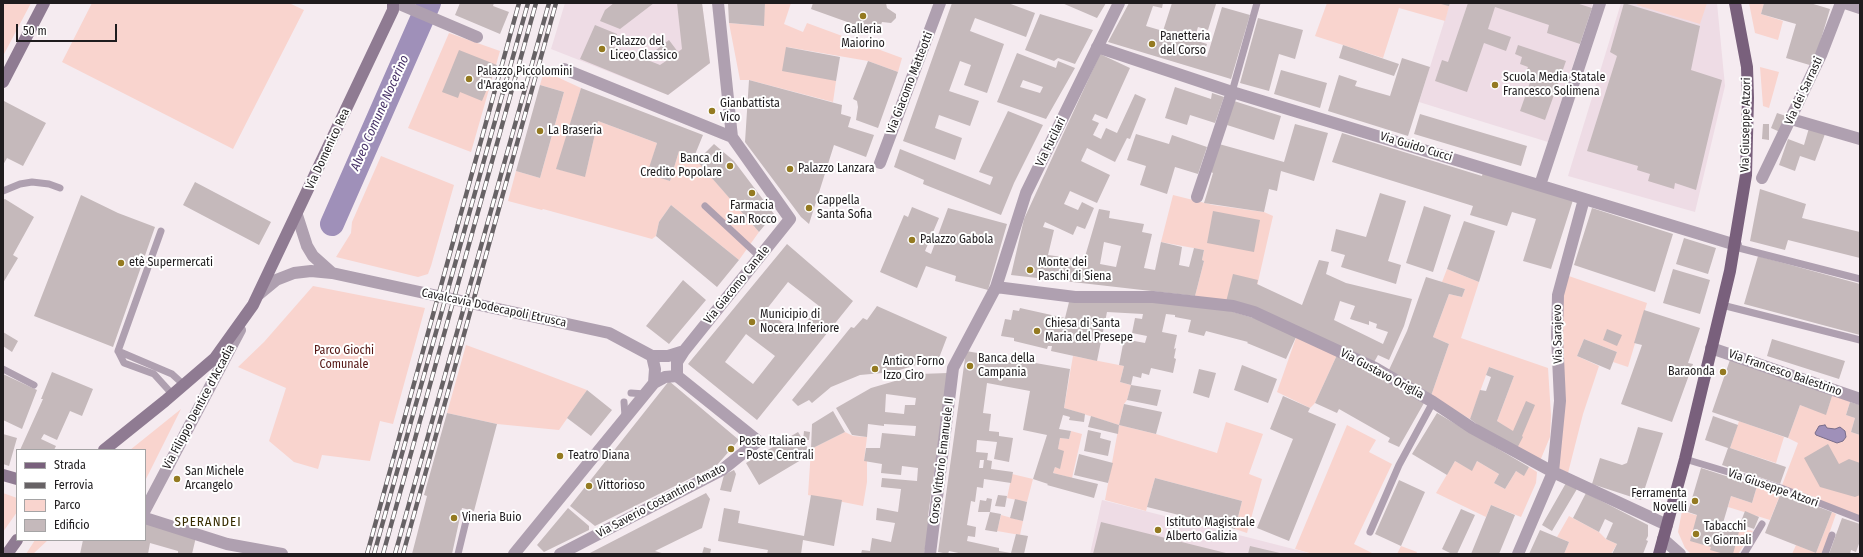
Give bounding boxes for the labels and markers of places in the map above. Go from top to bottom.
marker: Galleria Maiorino [858,11,868,21]
place label: Galleria Maiorino [841,23,885,51]
place label: Panetteria del Corso [1160,30,1210,58]
place label: Palazzo del Liceo Classico [610,35,678,63]
marker: Panetteria del Corso [1147,39,1157,49]
marker: Palazzo del Liceo Classico [597,44,607,54]
place label: Palazzo Piccolomini d'Aragona [477,65,572,93]
place label: Scuola Media Statale Francesco Solimena [1503,71,1605,99]
marker: Palazzo Piccolomini d'Aragona [464,74,474,84]
marker: Scuola Media Statale Francesco Solimena [1490,80,1500,90]
place label: Gianbattista Vico [720,97,780,125]
marker: Gianbattista Vico [707,106,717,116]
place label: La Braseria [548,124,602,138]
marker: La Braseria [535,126,545,136]
place label: Banca di Credito Popolare [640,152,722,180]
marker: Banca di Credito Popolare [725,161,735,171]
place label: Palazzo Lanzara [798,162,875,176]
marker: Palazzo Lanzara [785,164,795,174]
marker: Farmacia San Rocco [747,188,757,198]
place label: Cappella Santa Sofia [817,194,872,222]
place label: Farmacia San Rocco [727,199,777,227]
marker: Cappella Santa Sofia [804,203,814,213]
place label: Palazzo Gabola [920,233,993,247]
marker: Palazzo Gabola [907,235,917,245]
place label: etè Supermercati [129,256,213,270]
place label: Monte dei Paschi di Siena [1038,256,1111,284]
marker: etè Supermercati [116,258,126,268]
marker: Monte dei Paschi di Siena [1025,265,1035,275]
place label: Municipio di Nocera Inferiore [760,308,839,336]
marker: Municipio di Nocera Inferiore [747,317,757,327]
place label: Chiesa di Santa Maria del Presepe [1045,317,1133,345]
marker: Chiesa di Santa Maria del Presepe [1032,326,1042,336]
place label: Banca della Campania [978,352,1035,380]
place label: Antico Forno Izzo Ciro [883,355,945,383]
marker: Banca della Campania [965,361,975,371]
marker: Antico Forno Izzo Ciro [870,364,880,374]
place label: Baraonda [1668,365,1715,379]
marker: Baraonda [1718,367,1728,377]
place label: Poste Italiane - Poste Centrali [739,435,814,463]
marker: Poste Italiane - Poste Centrali [726,444,736,454]
place label: Teatro Diana [568,449,630,463]
marker: Teatro Diana [555,451,565,461]
place label: San Michele Arcangelo [185,465,244,493]
marker: San Michele Arcangelo [172,474,182,484]
place label: Vittorioso [597,479,645,493]
marker: Vittorioso [584,481,594,491]
place label: Ferramenta Novelli [1631,487,1687,515]
marker: Ferramenta Novelli [1690,496,1700,506]
place label: Vineria Buio [462,511,521,525]
marker: Vineria Buio [449,513,459,523]
place label: Istituto Magistrale Alberto Galizia [1166,516,1255,544]
place label: Tabacchi e Giornali [1704,520,1751,548]
marker: Istituto Magistrale Alberto Galizia [1153,525,1163,535]
marker: Tabacchi e Giornali [1691,529,1701,539]

